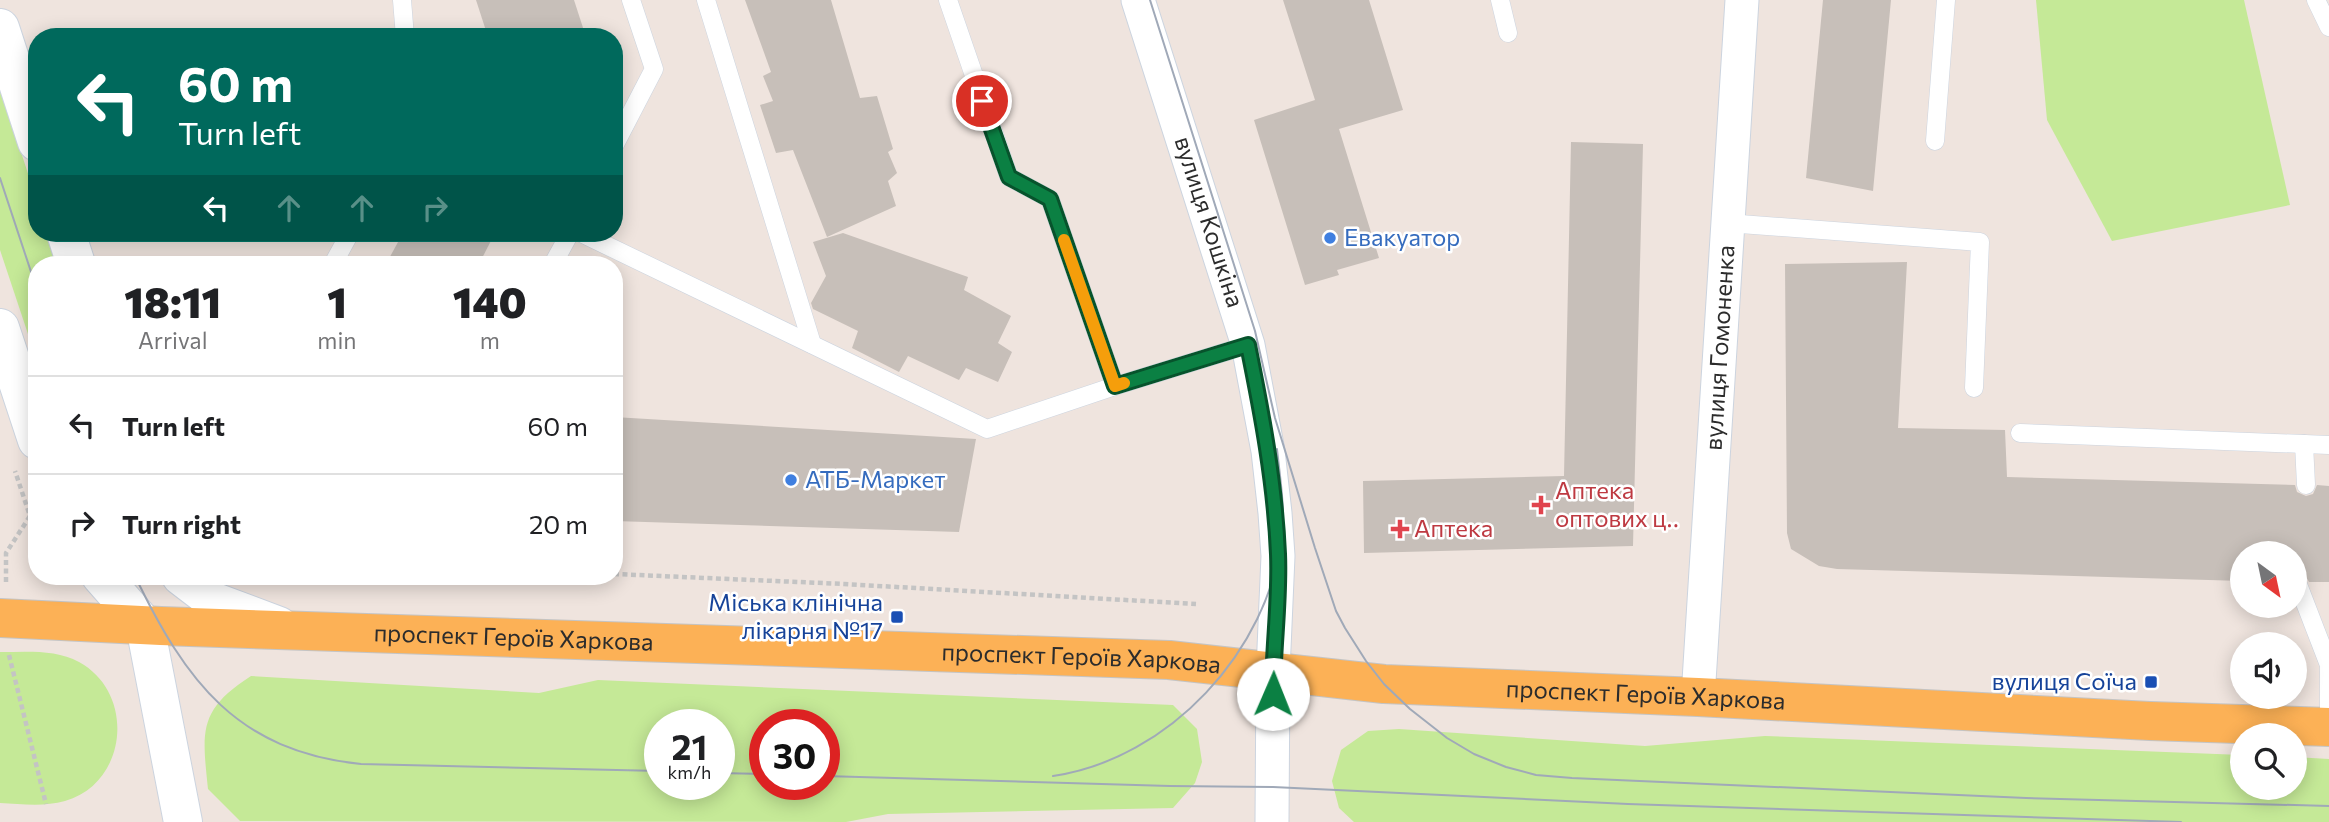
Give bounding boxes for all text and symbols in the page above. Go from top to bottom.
text: 60 m [178,52,293,112]
icon: left [63,56,154,147]
pin [952,71,1012,131]
icon: arrive [963,82,1001,120]
text: Turn left [178,112,302,152]
street label: вулиця Кошкіна [1169,132,1251,311]
icon: left [197,189,235,227]
icon: ahead [270,189,308,227]
icon: ahead [343,189,381,227]
icon: right [416,189,454,227]
place label: Евакуатор [1344,222,1460,251]
marker: Евакуатор [1322,230,1338,246]
street label: вулиця Гомоненка [1698,244,1740,451]
text: 18:11 [124,275,221,327]
text: 1 [327,275,347,327]
text: 140 [453,275,527,327]
text: Arrival [138,326,207,354]
text: min [317,326,357,354]
text: m [480,326,500,354]
icon: left [63,406,101,444]
text: Turn left [122,410,225,441]
text: 60 m [528,410,588,441]
place label: АТБ-Маркет [805,464,945,493]
marker: АТБ-Маркет [783,472,799,488]
place label: Аптека оптових ц‥ [1555,475,1679,532]
marker: Аптека оптових ц‥ [1533,497,1549,513]
icon: right [63,504,101,542]
text: Turn right [122,508,241,539]
text: 20 m [529,508,588,539]
place label: Аптека [1414,513,1493,542]
marker: Аптека [1392,521,1408,537]
north arrow [2230,541,2306,618]
map controls [2230,541,2307,800]
place label: Міська клінічна лікарня №17 [708,587,883,644]
marker: Міська клінічна лікарня №17 [889,609,905,625]
street label: проспект Героїв Харкова [373,617,654,656]
button: sound [2230,632,2307,709]
street label: проспект Героїв Харкова [941,636,1223,679]
position arrow [1236,657,1310,731]
place label: вулиця Соїча [1992,666,2137,695]
street label: проспект Героїв Харкова [1505,673,1786,715]
marker: вулиця Соїча [2143,674,2159,690]
speed limit sign: 30 [749,709,840,800]
button: search [2230,723,2307,800]
text: 21 [672,724,707,767]
text: km/h [668,761,711,783]

